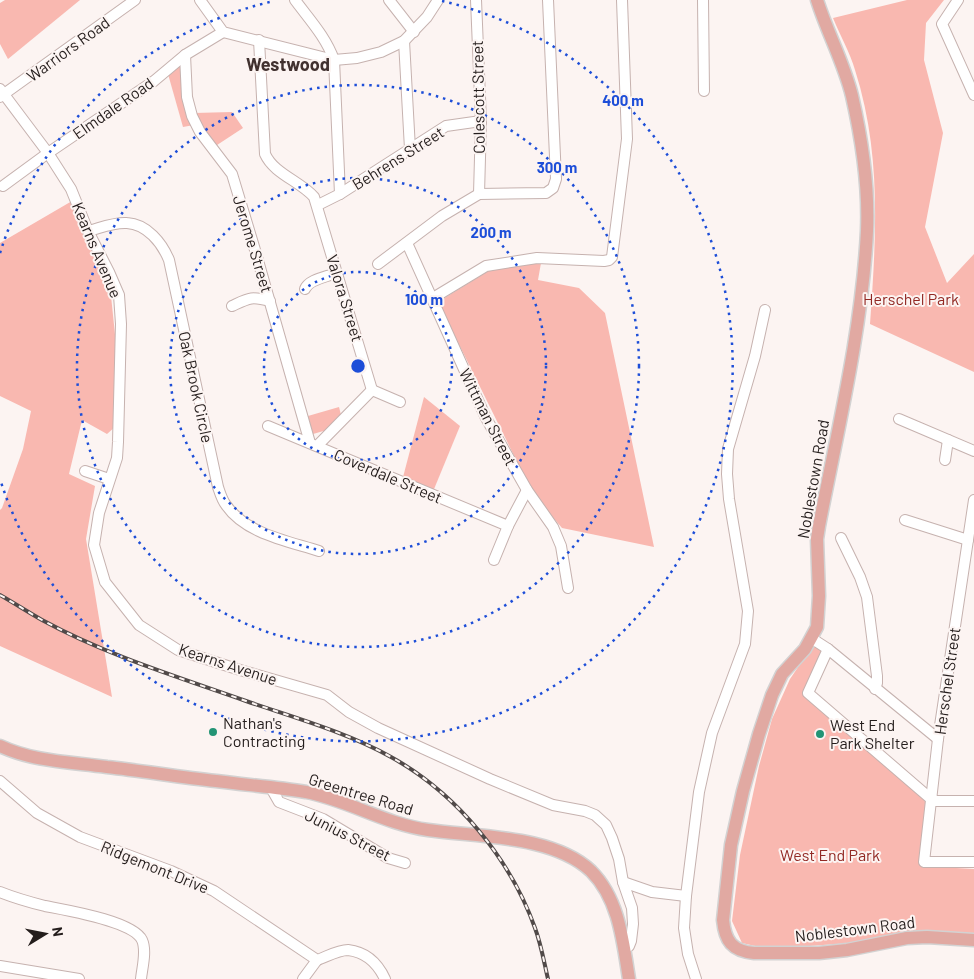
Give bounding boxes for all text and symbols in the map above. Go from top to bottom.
street label: Warriors Road [22,12,113,85]
street label: Colescott Street [467,40,488,154]
district label: Westwood [246,53,330,75]
street label: Elmdale Road [69,73,157,142]
text: 400 m [602,91,644,109]
street label: Behrens Street [348,122,447,193]
text: 300 m [537,158,577,176]
street label: Jerome Street [230,193,277,295]
street label: Kearns Avenue [69,199,126,301]
text: 200 m [470,223,512,241]
street label: Valora Street [323,252,368,344]
park label: Herschel Park [863,289,959,308]
text: 100 m [405,290,443,308]
street label: Oak Brook Circle [175,329,218,444]
centre of rings [349,357,367,375]
street label: Wittman Street [456,365,521,469]
street label: Noblestown Road [793,418,832,540]
street label: Coverdale Street [331,444,445,507]
street label: Herschel Street [930,626,963,736]
street label: Kearns Avenue [177,639,280,688]
place label: Nathan's Contracting [223,713,305,750]
place label: West End Park Shelter [830,715,915,752]
marker: Nathan's Contracting [207,726,219,738]
marker: West End Park Shelter [814,728,826,740]
street label: Greentree Road [307,769,416,818]
street label: Junius Street [302,805,394,864]
street label: Ridgemont Drive [98,836,212,897]
park label: West End Park [780,845,880,864]
north arrow [20,909,70,959]
street label: Noblestown Road [794,912,916,945]
text: N [49,926,67,938]

